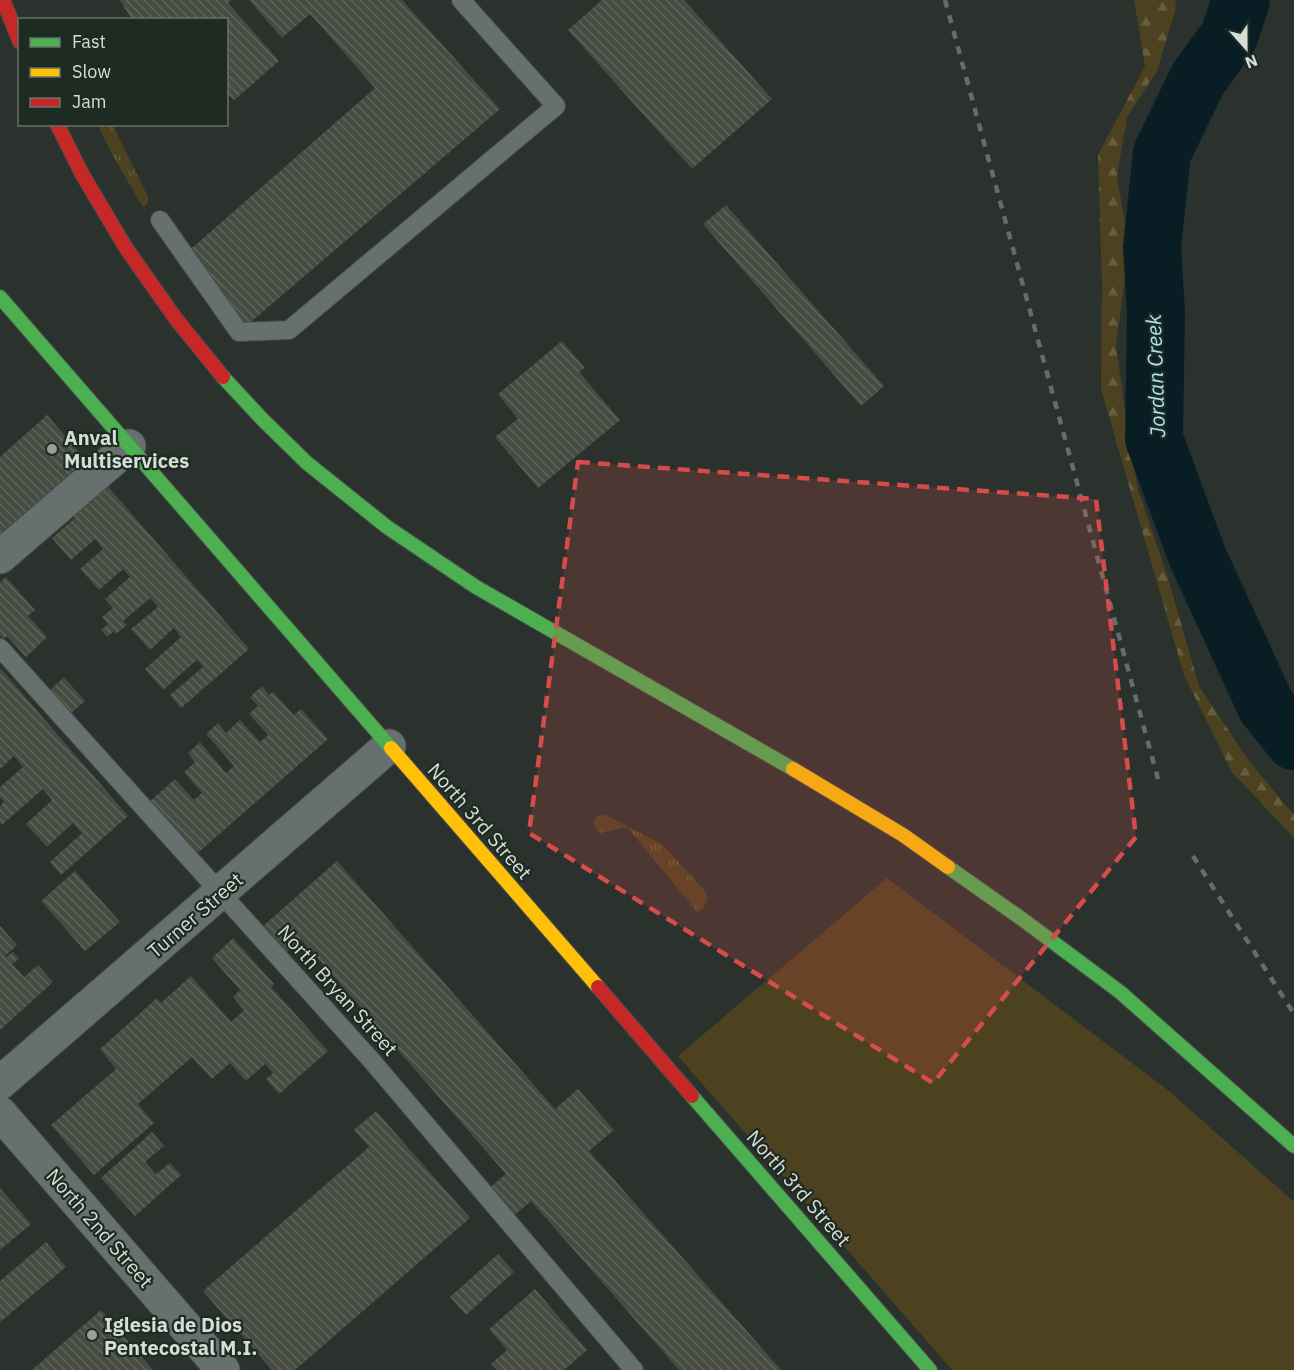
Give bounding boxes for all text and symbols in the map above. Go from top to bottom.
legend [18,18,228,126]
north arrow [1216,18,1276,78]
text: Fast [72,30,106,53]
text: N [1242,51,1260,73]
text: Slow [72,60,111,83]
text: Jam [72,90,107,113]
water label: Jordan Creek [1139,313,1171,438]
place label: Anval Multiservices [64,424,189,474]
marker: Anval Multiservices [45,442,59,456]
street label: North 3rd Street [422,757,538,885]
street label: Turner Street [141,866,249,964]
street label: North Bryan Street [272,919,404,1061]
street label: North 3rd Street [741,1124,857,1252]
street label: North 2nd Street [40,1162,160,1294]
place label: Iglesia de Dios Pentecostal M.I. [104,1311,257,1361]
marker: Iglesia de Dios Pentecostal M.I. [85,1328,99,1342]

